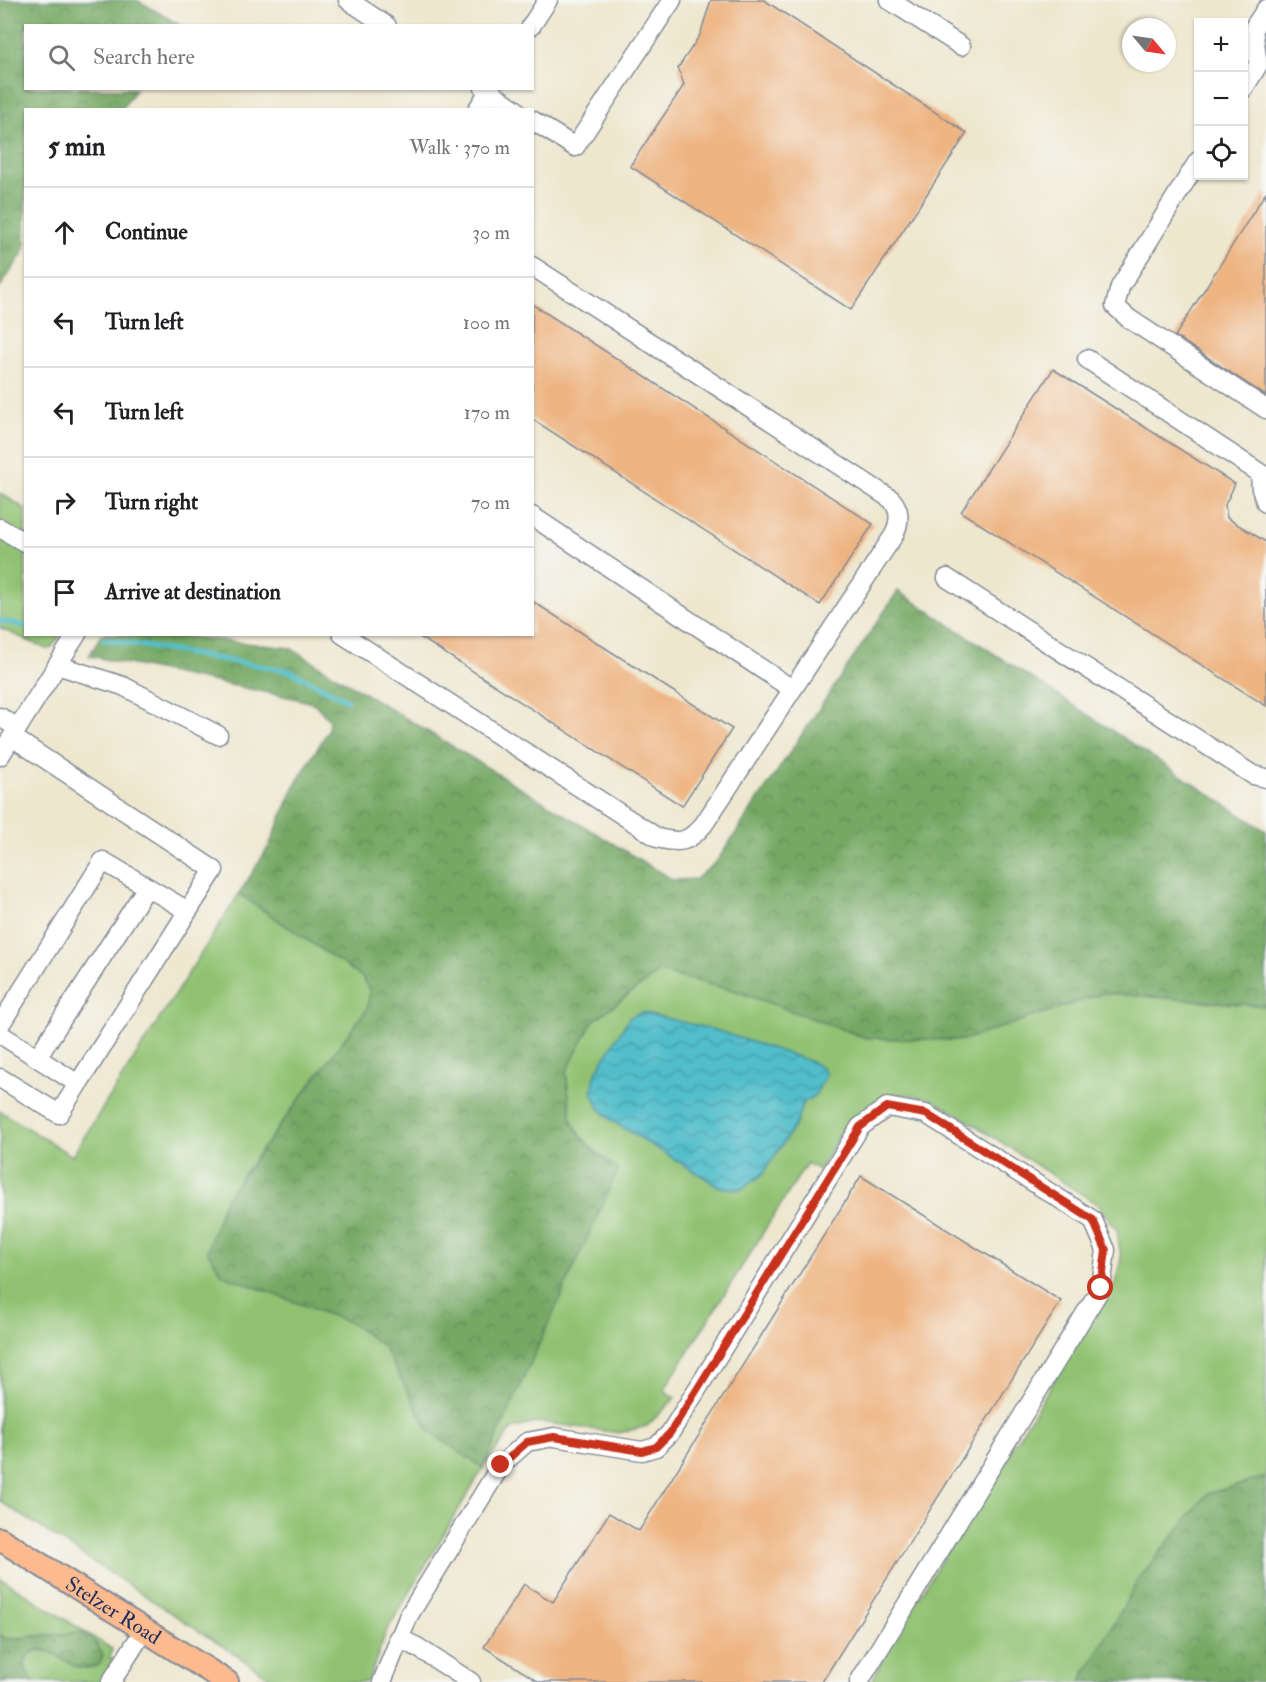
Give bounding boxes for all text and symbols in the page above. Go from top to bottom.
north arrow [1122,18,1176,72]
map controls [1194,18,1248,180]
button: + [1194,18,1248,72]
search box [24,24,534,90]
icon: search [45,41,78,74]
text: Search here [93,43,195,71]
button: − [1194,72,1248,126]
button: locate [1194,126,1248,180]
text: 5 min [48,131,105,163]
text: Walk · 370 m [409,135,510,160]
icon: ahead [48,216,81,249]
text: Continue [105,218,188,246]
text: 30 m [472,220,510,245]
icon: left [48,306,81,339]
text: Turn left [105,308,184,336]
text: 100 m [463,310,510,335]
icon: left [48,396,81,429]
text: Turn left [105,398,184,426]
text: 170 m [464,400,510,425]
icon: right [48,486,81,519]
text: Turn right [105,488,198,516]
text: 70 m [471,490,510,515]
icon: arrive [48,576,81,609]
text: Arrive at destination [105,578,281,606]
route start [1087,1274,1113,1300]
route end [487,1451,513,1477]
street label: Stelzer Road [61,1570,167,1651]

